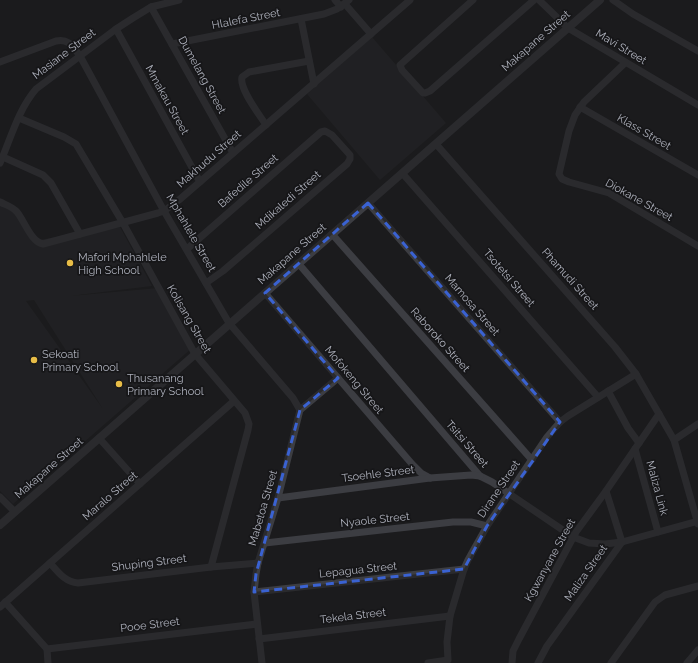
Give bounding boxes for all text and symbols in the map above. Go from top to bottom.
street label: Hlalefa Street [211,6,282,32]
street label: Makapane Street [499,8,573,74]
street label: Masiane Street [30,26,98,82]
street label: Mavi Street [593,27,649,67]
street label: Dumelang Street [175,34,229,116]
street label: Mmakau Street [143,63,192,137]
street label: Klass Street [615,111,673,153]
street label: Makhudu Street [174,127,244,190]
street label: Bafedile Street [215,151,281,211]
street label: Mdikaledi Street [253,168,324,232]
street label: Diokane Street [603,176,675,224]
street label: Mphahlele Street [164,192,219,274]
street label: Makapane Street [255,221,329,287]
street label: Phamudi Street [539,246,601,313]
street label: Tsotetsi Street [480,247,538,310]
place label: Mafori Mphahlele High School [78,251,167,277]
marker: Mafori Mphahlele High School [65,258,75,268]
street label: Mamosa Street [442,272,502,338]
street label: Kolisang Street [164,283,214,356]
street label: Raboroko Street [408,305,472,375]
street label: Mofokeng Street [322,343,386,417]
place label: Sekoati Primary School [42,348,119,374]
marker: Sekoati Primary School [29,355,39,365]
place label: Thusanang Primary School [127,372,204,398]
marker: Thusanang Primary School [114,379,124,389]
street label: Tsitsi Street [443,418,491,470]
street label: Makapane Street [12,435,86,501]
street label: Dirane Street [475,458,523,520]
street label: Maliza Link [643,459,671,517]
street label: Tsoehle Street [341,463,415,485]
street label: Maralo Street [80,468,140,523]
street label: Mabetoa Street [246,468,280,547]
street label: Nyaole Street [340,510,411,530]
street label: Kgwanyane Street [522,516,578,604]
street label: Maliza Street [562,542,610,604]
street label: Shuping Street [111,552,187,574]
street label: Lepagua Street [318,559,398,581]
street label: Tekela Street [319,605,387,626]
street label: Pooe Street [120,615,181,635]

